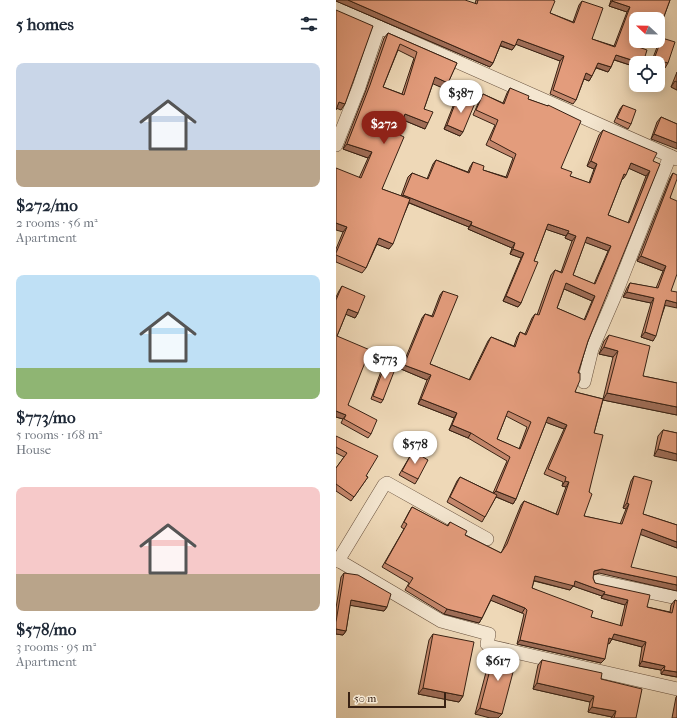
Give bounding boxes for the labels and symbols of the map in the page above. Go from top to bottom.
north arrow [629,12,665,48]
pin: $387 [437,80,485,114]
pin: $272 [360,111,408,145]
pin: $773 [361,346,409,380]
pin: $578 [391,431,439,465]
pin: $617 [474,648,522,682]
scale bar [348,690,446,709]

